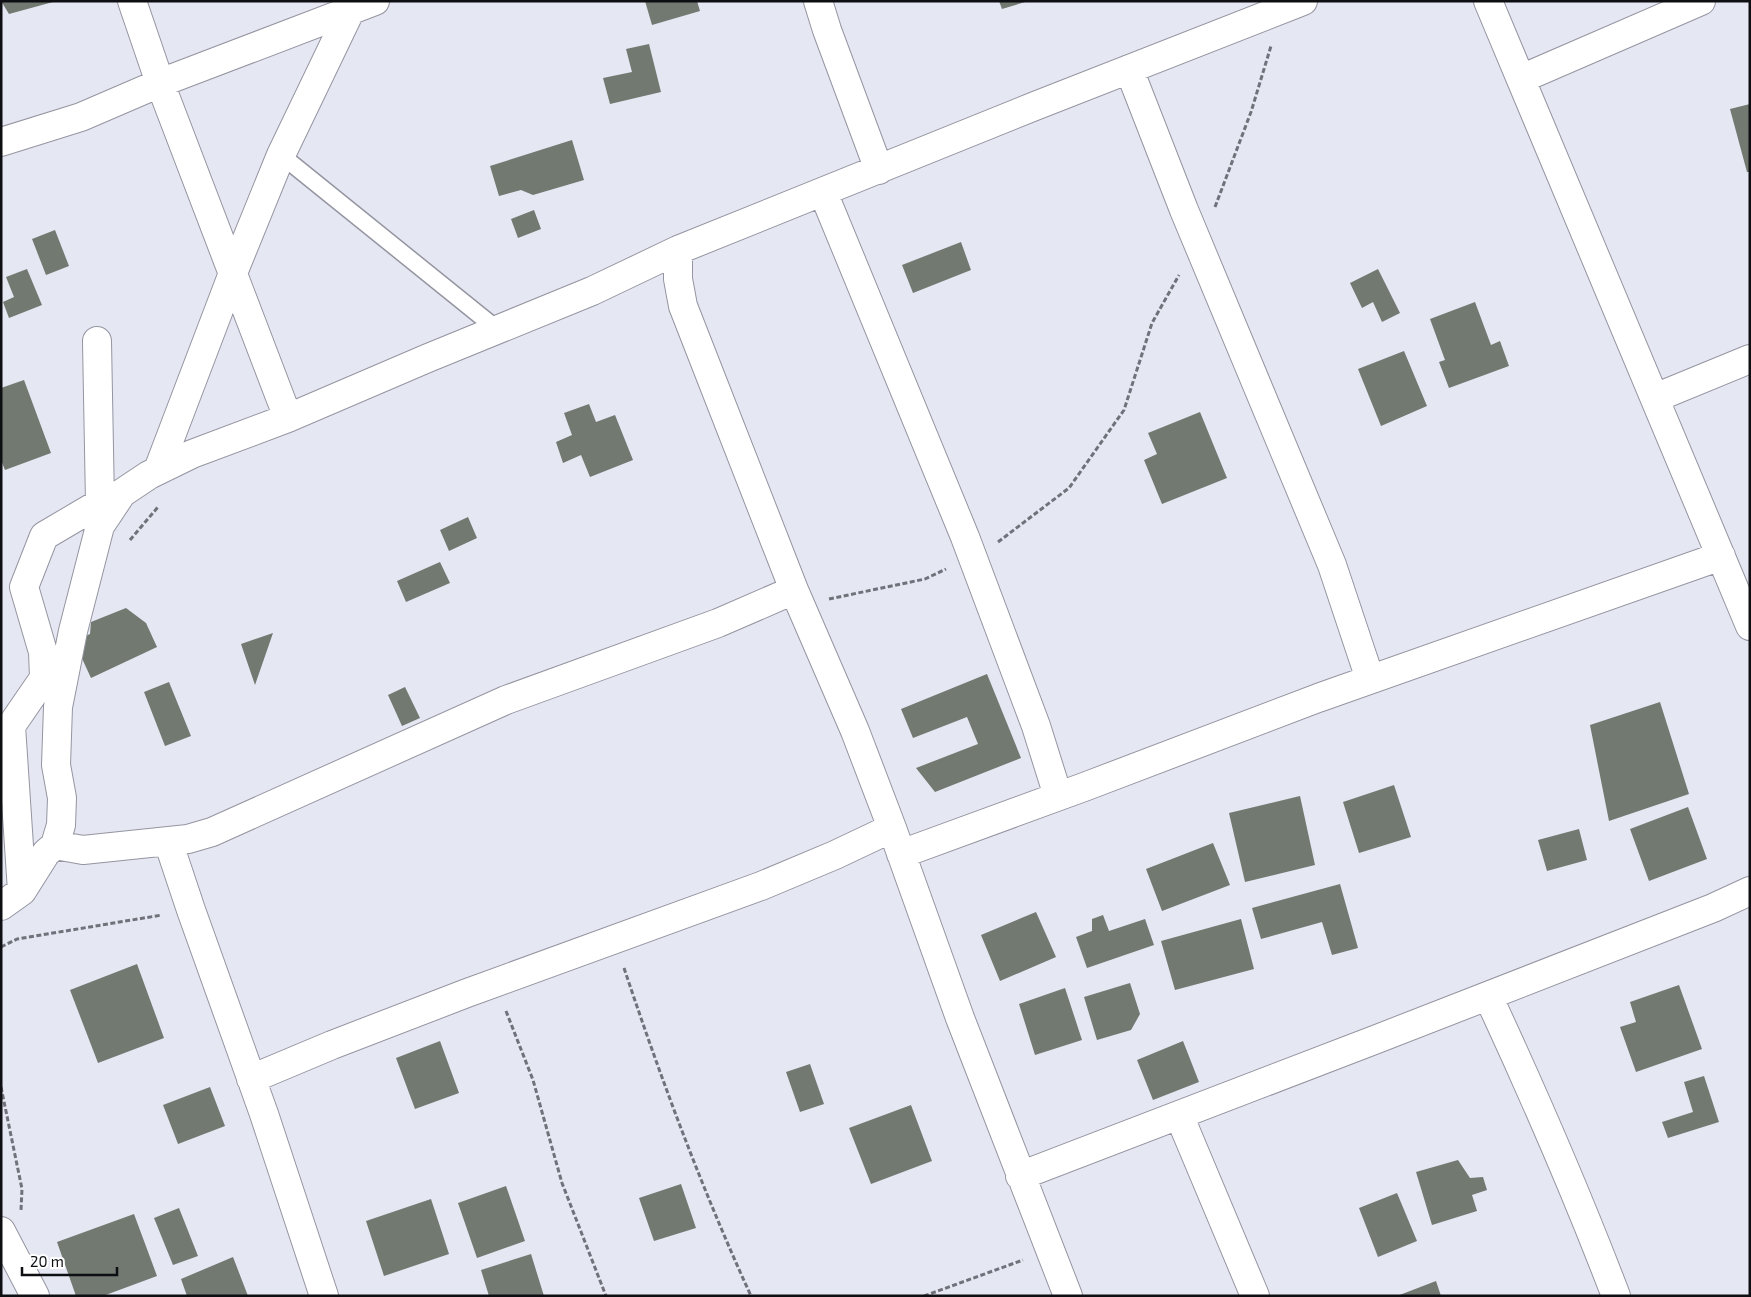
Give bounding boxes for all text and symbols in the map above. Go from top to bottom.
scale bar [22,1244,118,1276]
text: 20 m [30,1252,64,1270]

